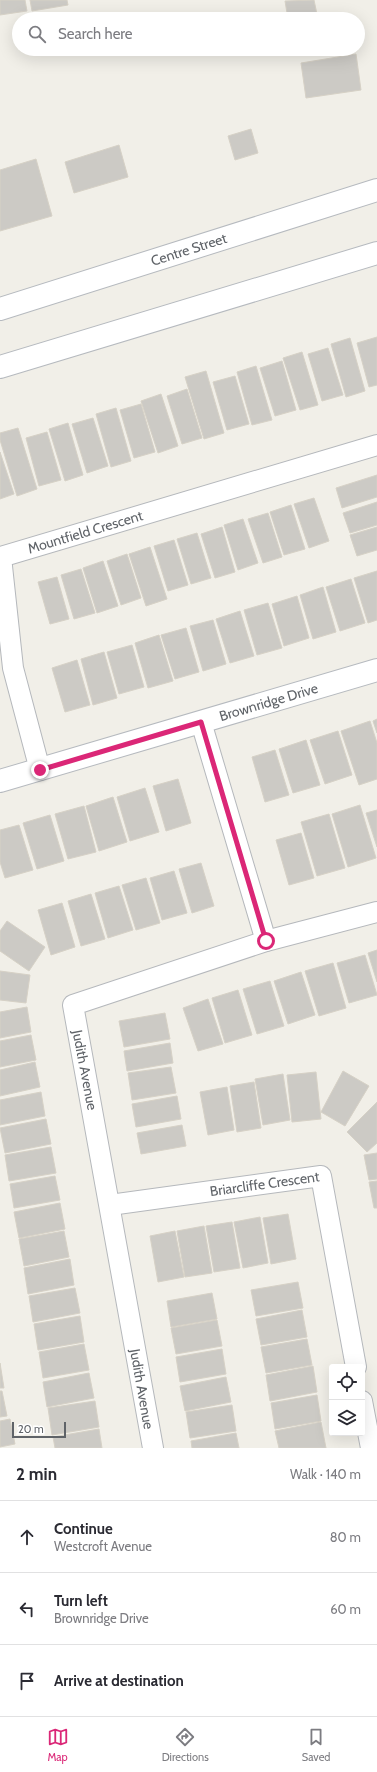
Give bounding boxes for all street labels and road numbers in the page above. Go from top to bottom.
street label: Centre Street [149,229,229,270]
street label: Mountfield Crescent [25,506,145,558]
street label: Brownridge Drive [217,679,320,725]
street label: Judith Avenue [68,1027,102,1112]
street label: Briarcliffe Crescent [209,1167,321,1200]
street label: Judith Avenue [126,1346,158,1431]

